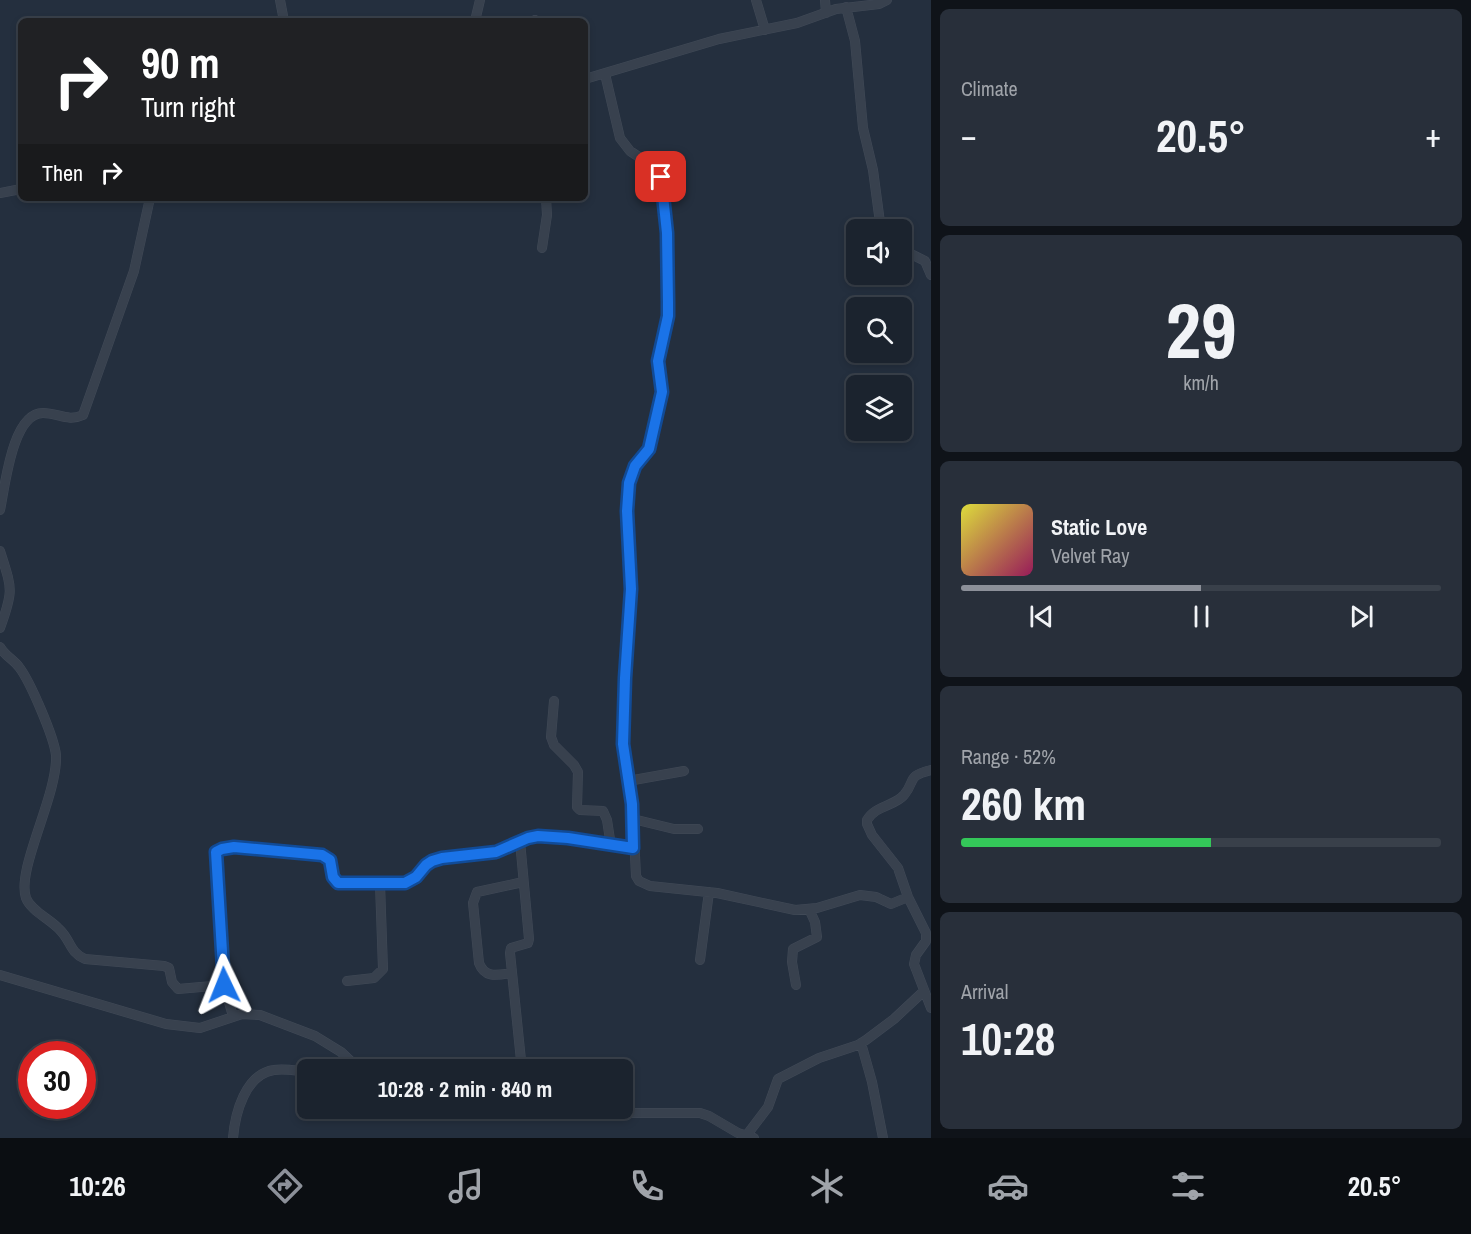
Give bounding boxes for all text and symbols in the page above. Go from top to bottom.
text: 90 m [141,35,220,91]
icon: right [42,42,120,120]
text: Climate [961,75,1018,102]
text: Turn right [141,89,235,125]
text: 20.5° [1156,105,1246,166]
text: − [961,113,977,157]
text: + [1425,113,1441,157]
pin [635,151,686,202]
icon: right [95,156,128,189]
text: Then [42,158,83,188]
icon: arrive [644,160,677,193]
map controls [846,219,912,441]
button: sound [846,219,912,285]
text: 29 [1165,277,1237,382]
button: search [846,297,912,363]
text: km/h [1183,369,1219,396]
button: layers [846,375,912,441]
text: Static Love [1051,512,1147,542]
text: Velvet Ray [1051,542,1129,569]
icon: previous [1025,600,1058,633]
icon: pause [1185,600,1218,633]
icon: next [1345,600,1378,633]
text: Range · 52% [961,743,1056,770]
text: 260 km [961,773,1086,834]
position arrow [192,953,256,1017]
text: Arrival [961,978,1008,1005]
text: 10:28 [961,1008,1055,1069]
speed limit sign: 30 [18,1041,96,1119]
text: 10:28 · 2 min · 840 m [378,1074,552,1104]
icon: directions [264,1165,306,1207]
icon: music [445,1165,487,1207]
icon: phone [626,1165,668,1207]
icon: climate [806,1165,848,1207]
icon: car [987,1165,1029,1207]
icon: filters [1167,1165,1209,1207]
text: 10:26 [69,1168,126,1204]
text: 20.5° [1348,1168,1402,1204]

